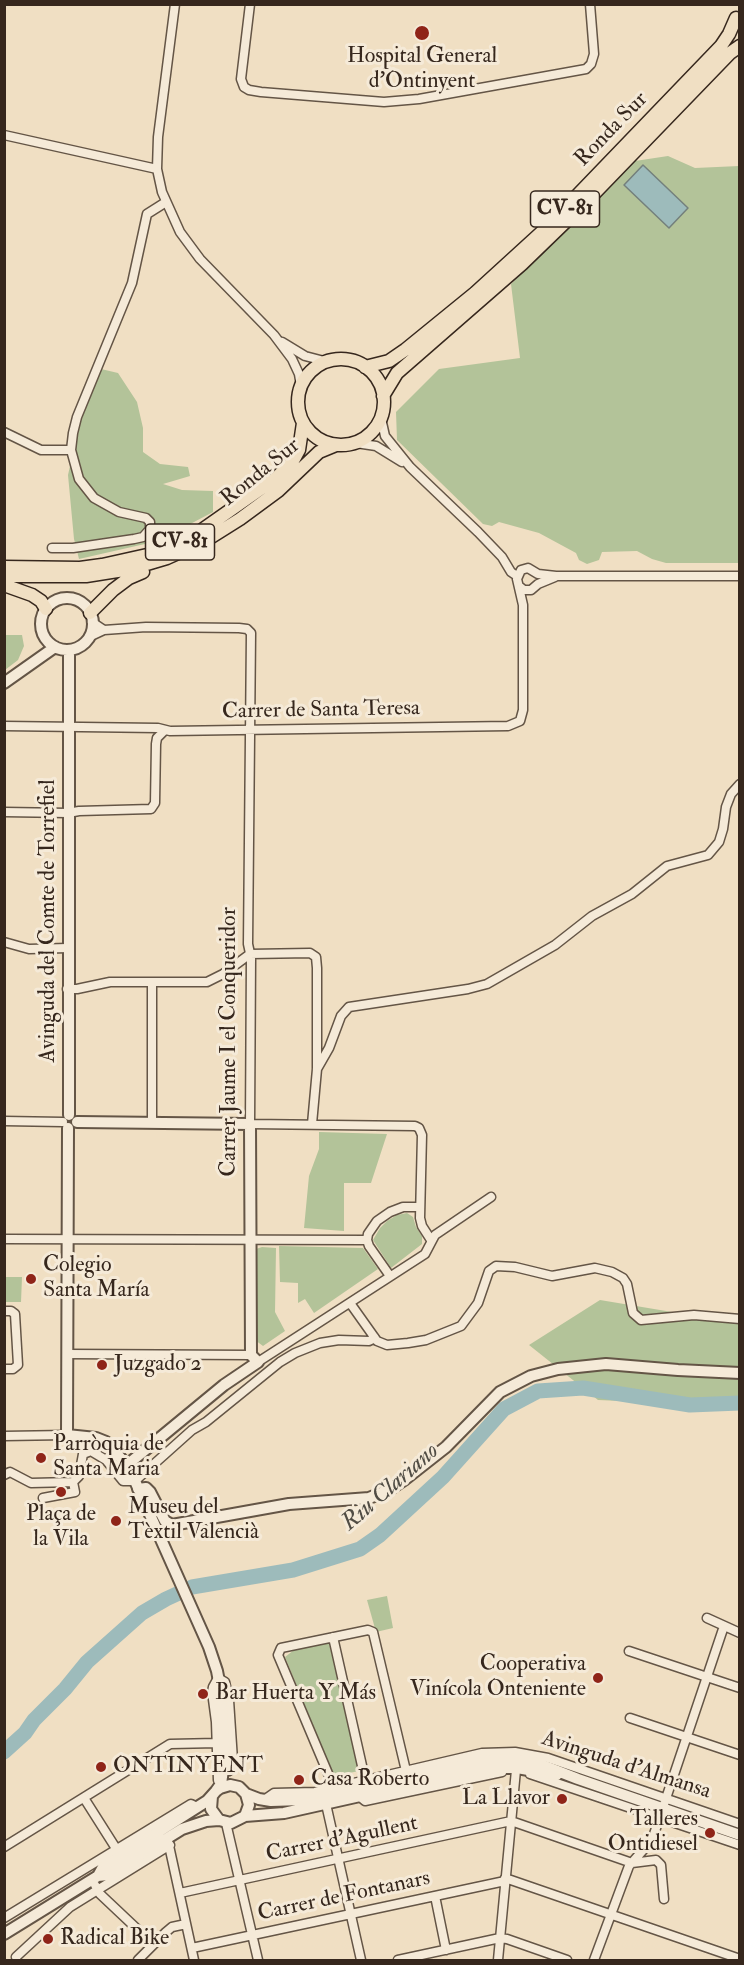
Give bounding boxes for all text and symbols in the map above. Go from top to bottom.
marker: Hospital General d'Ontinyent [413,24,431,42]
place label: Hospital General d'Ontinyent [347,44,497,96]
street label: Ronda Sur [570,87,654,173]
road number: CV-81 [530,191,600,227]
street label: Ronda Sur [216,433,306,513]
road number: CV-81 [146,524,214,560]
street label: Carrer de Santa Teresa [222,696,420,726]
street label: Avinguda del Comte de Torrefiel [36,779,62,1063]
street label: Carrer Jaume I el Conqueridor [217,907,243,1177]
place label: Colegio Santa María [43,1253,150,1304]
marker: Colegio Santa María [24,1272,38,1286]
place label: Juzgado 2 [114,1352,202,1378]
marker: Juzgado 2 [95,1358,109,1372]
place label: Parròquia de Santa Maria [53,1432,164,1484]
water label: Riu Clariano [336,1438,446,1538]
marker: Parròquia de Santa Maria [34,1451,48,1465]
marker: Plaça de la Vila [54,1485,68,1499]
place label: Museu del Tèxtil Valencià [128,1495,259,1546]
place label: Plaça de la Vila [26,1502,96,1554]
marker: Museu del Tèxtil Valencià [109,1514,123,1528]
place label: Cooperativa Vinícola Onteniente [410,1652,586,1704]
marker: Cooperativa Vinícola Onteniente [591,1671,605,1685]
place label: Bar Huerta Y Más [215,1681,376,1707]
marker: Bar Huerta Y Más [196,1687,210,1701]
street label: Avinguda d'Almansa [538,1726,714,1806]
place label: ONTINYENT [113,1754,263,1780]
marker: ONTINYENT [94,1760,108,1774]
place label: Casa Roberto [311,1767,429,1793]
marker: Casa Roberto [292,1773,306,1787]
place label: La Llavor [462,1786,550,1812]
marker: La Llavor [555,1792,569,1806]
place label: Talleres Ontidiesel [608,1807,698,1858]
street label: Carrer d'Agullent [264,1811,420,1869]
marker: Talleres Ontidiesel [703,1826,717,1840]
street label: Carrer de Fontanars [255,1866,433,1928]
place label: Radical Bike [60,1926,169,1952]
marker: Radical Bike [41,1932,55,1946]

